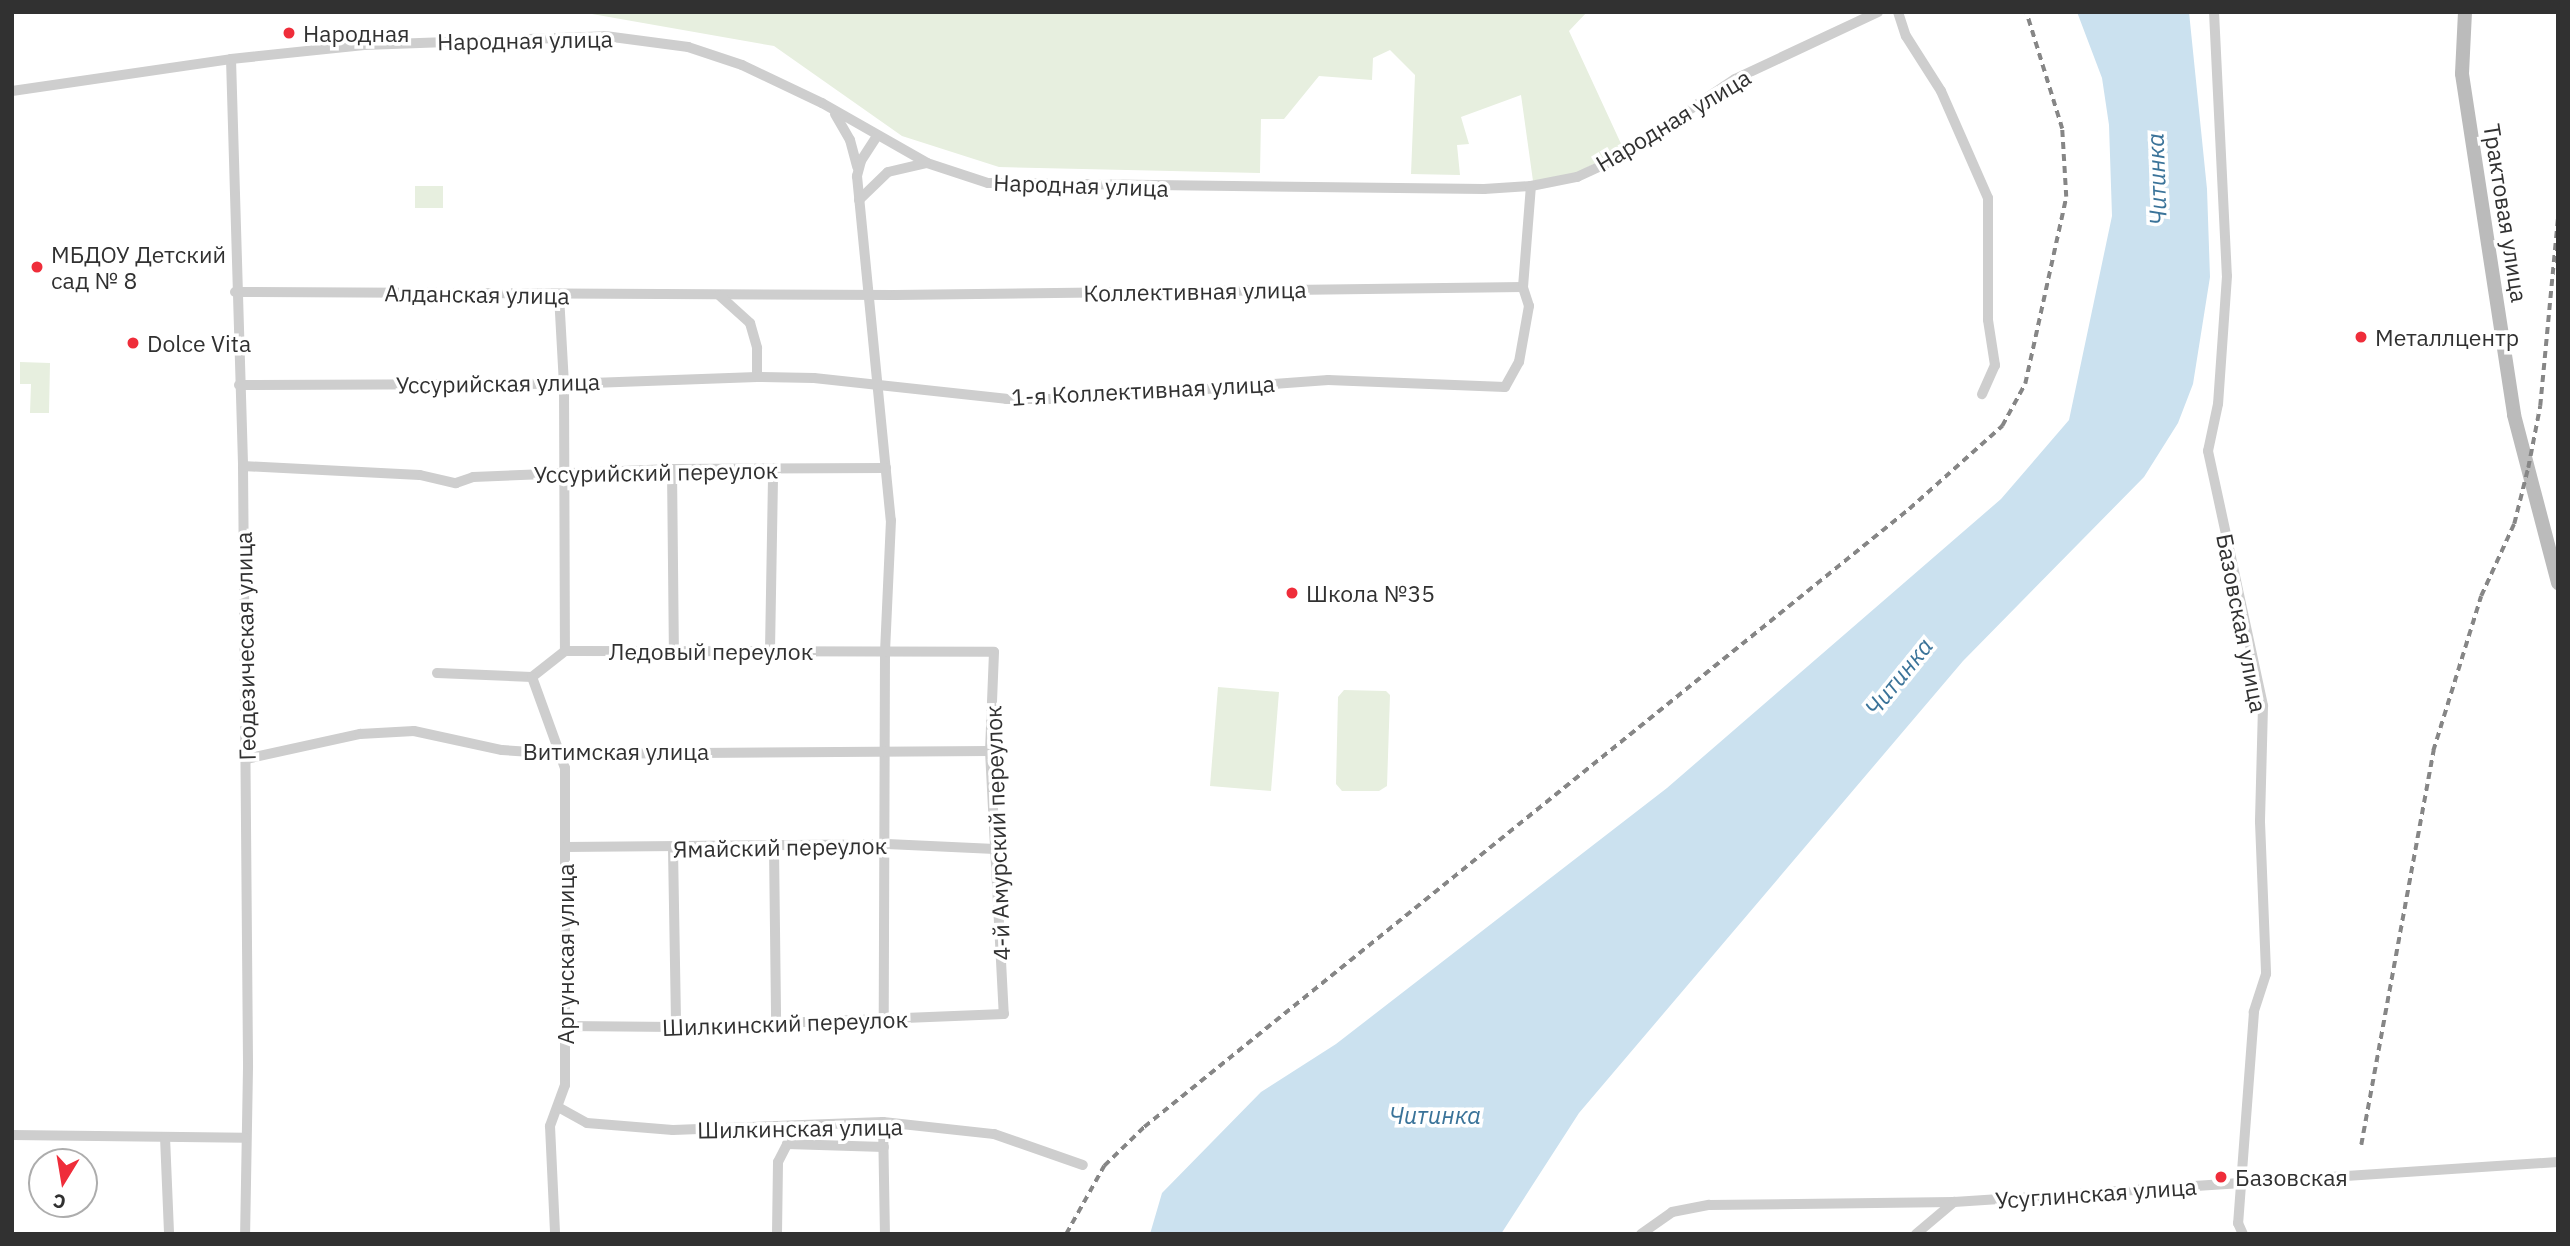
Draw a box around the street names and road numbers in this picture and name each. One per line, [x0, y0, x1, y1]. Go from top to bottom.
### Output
street label: Народная улица [437, 25, 613, 55]
street label: Народная улица [1591, 63, 1755, 177]
street label: Трактовая улица [2478, 122, 2534, 304]
street label: Народная улица [993, 168, 1169, 202]
street label: Коллективная улица [1083, 275, 1307, 307]
street label: Алданская улица [384, 279, 570, 309]
street label: Уссурийская улица [396, 367, 600, 399]
street label: 1-я Коллективная улица [1011, 369, 1275, 411]
street label: Уссурийский переулок [533, 456, 779, 488]
street label: Геодезическая улица [229, 531, 261, 761]
street label: Базовская улица [2211, 531, 2273, 715]
street label: Ледовый переулок [609, 637, 813, 665]
street label: 4-й Амурский переулок [979, 705, 1015, 961]
street label: Витимская улица [523, 737, 709, 765]
street label: Ямайский переулок [673, 831, 887, 863]
street label: Аргунская улица [551, 863, 579, 1045]
street label: Шилкинский переулок [661, 1005, 909, 1041]
street label: Шилкинская улица [697, 1112, 903, 1144]
street label: Усуглинская улица [1994, 1172, 2198, 1214]

